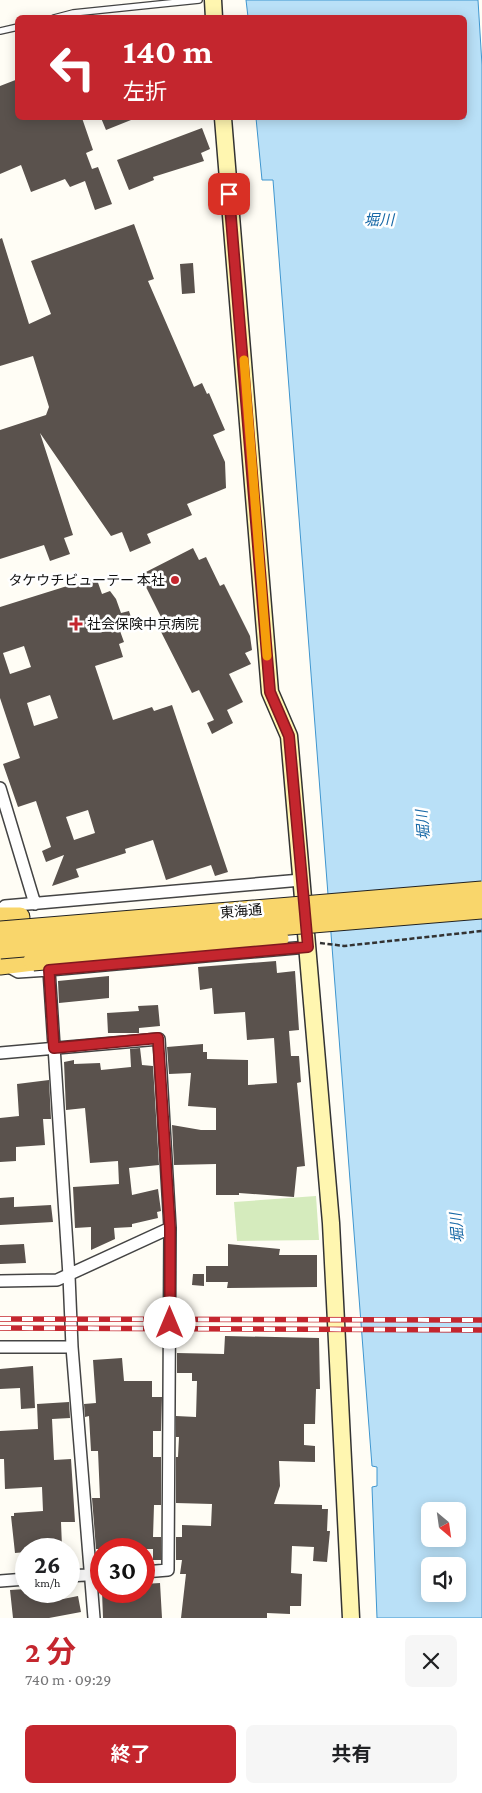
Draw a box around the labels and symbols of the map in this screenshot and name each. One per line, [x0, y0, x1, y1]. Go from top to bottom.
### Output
pin [208, 173, 250, 215]
water label: 堀川 [364, 212, 396, 228]
place label: タケウチビューテー 本社 [8, 572, 165, 588]
marker: タケウチビューテー 本社 [169, 574, 181, 586]
place label: 社会保険中京病院 [87, 616, 199, 632]
marker: 社会保険中京病院 [69, 617, 83, 631]
water label: 堀川 [414, 807, 432, 841]
street label: 東海通 [219, 901, 263, 921]
water label: 堀川 [448, 1210, 466, 1244]
position arrow [143, 1296, 195, 1348]
north arrow [421, 1502, 466, 1548]
speed limit sign: 30 [90, 1538, 155, 1603]

